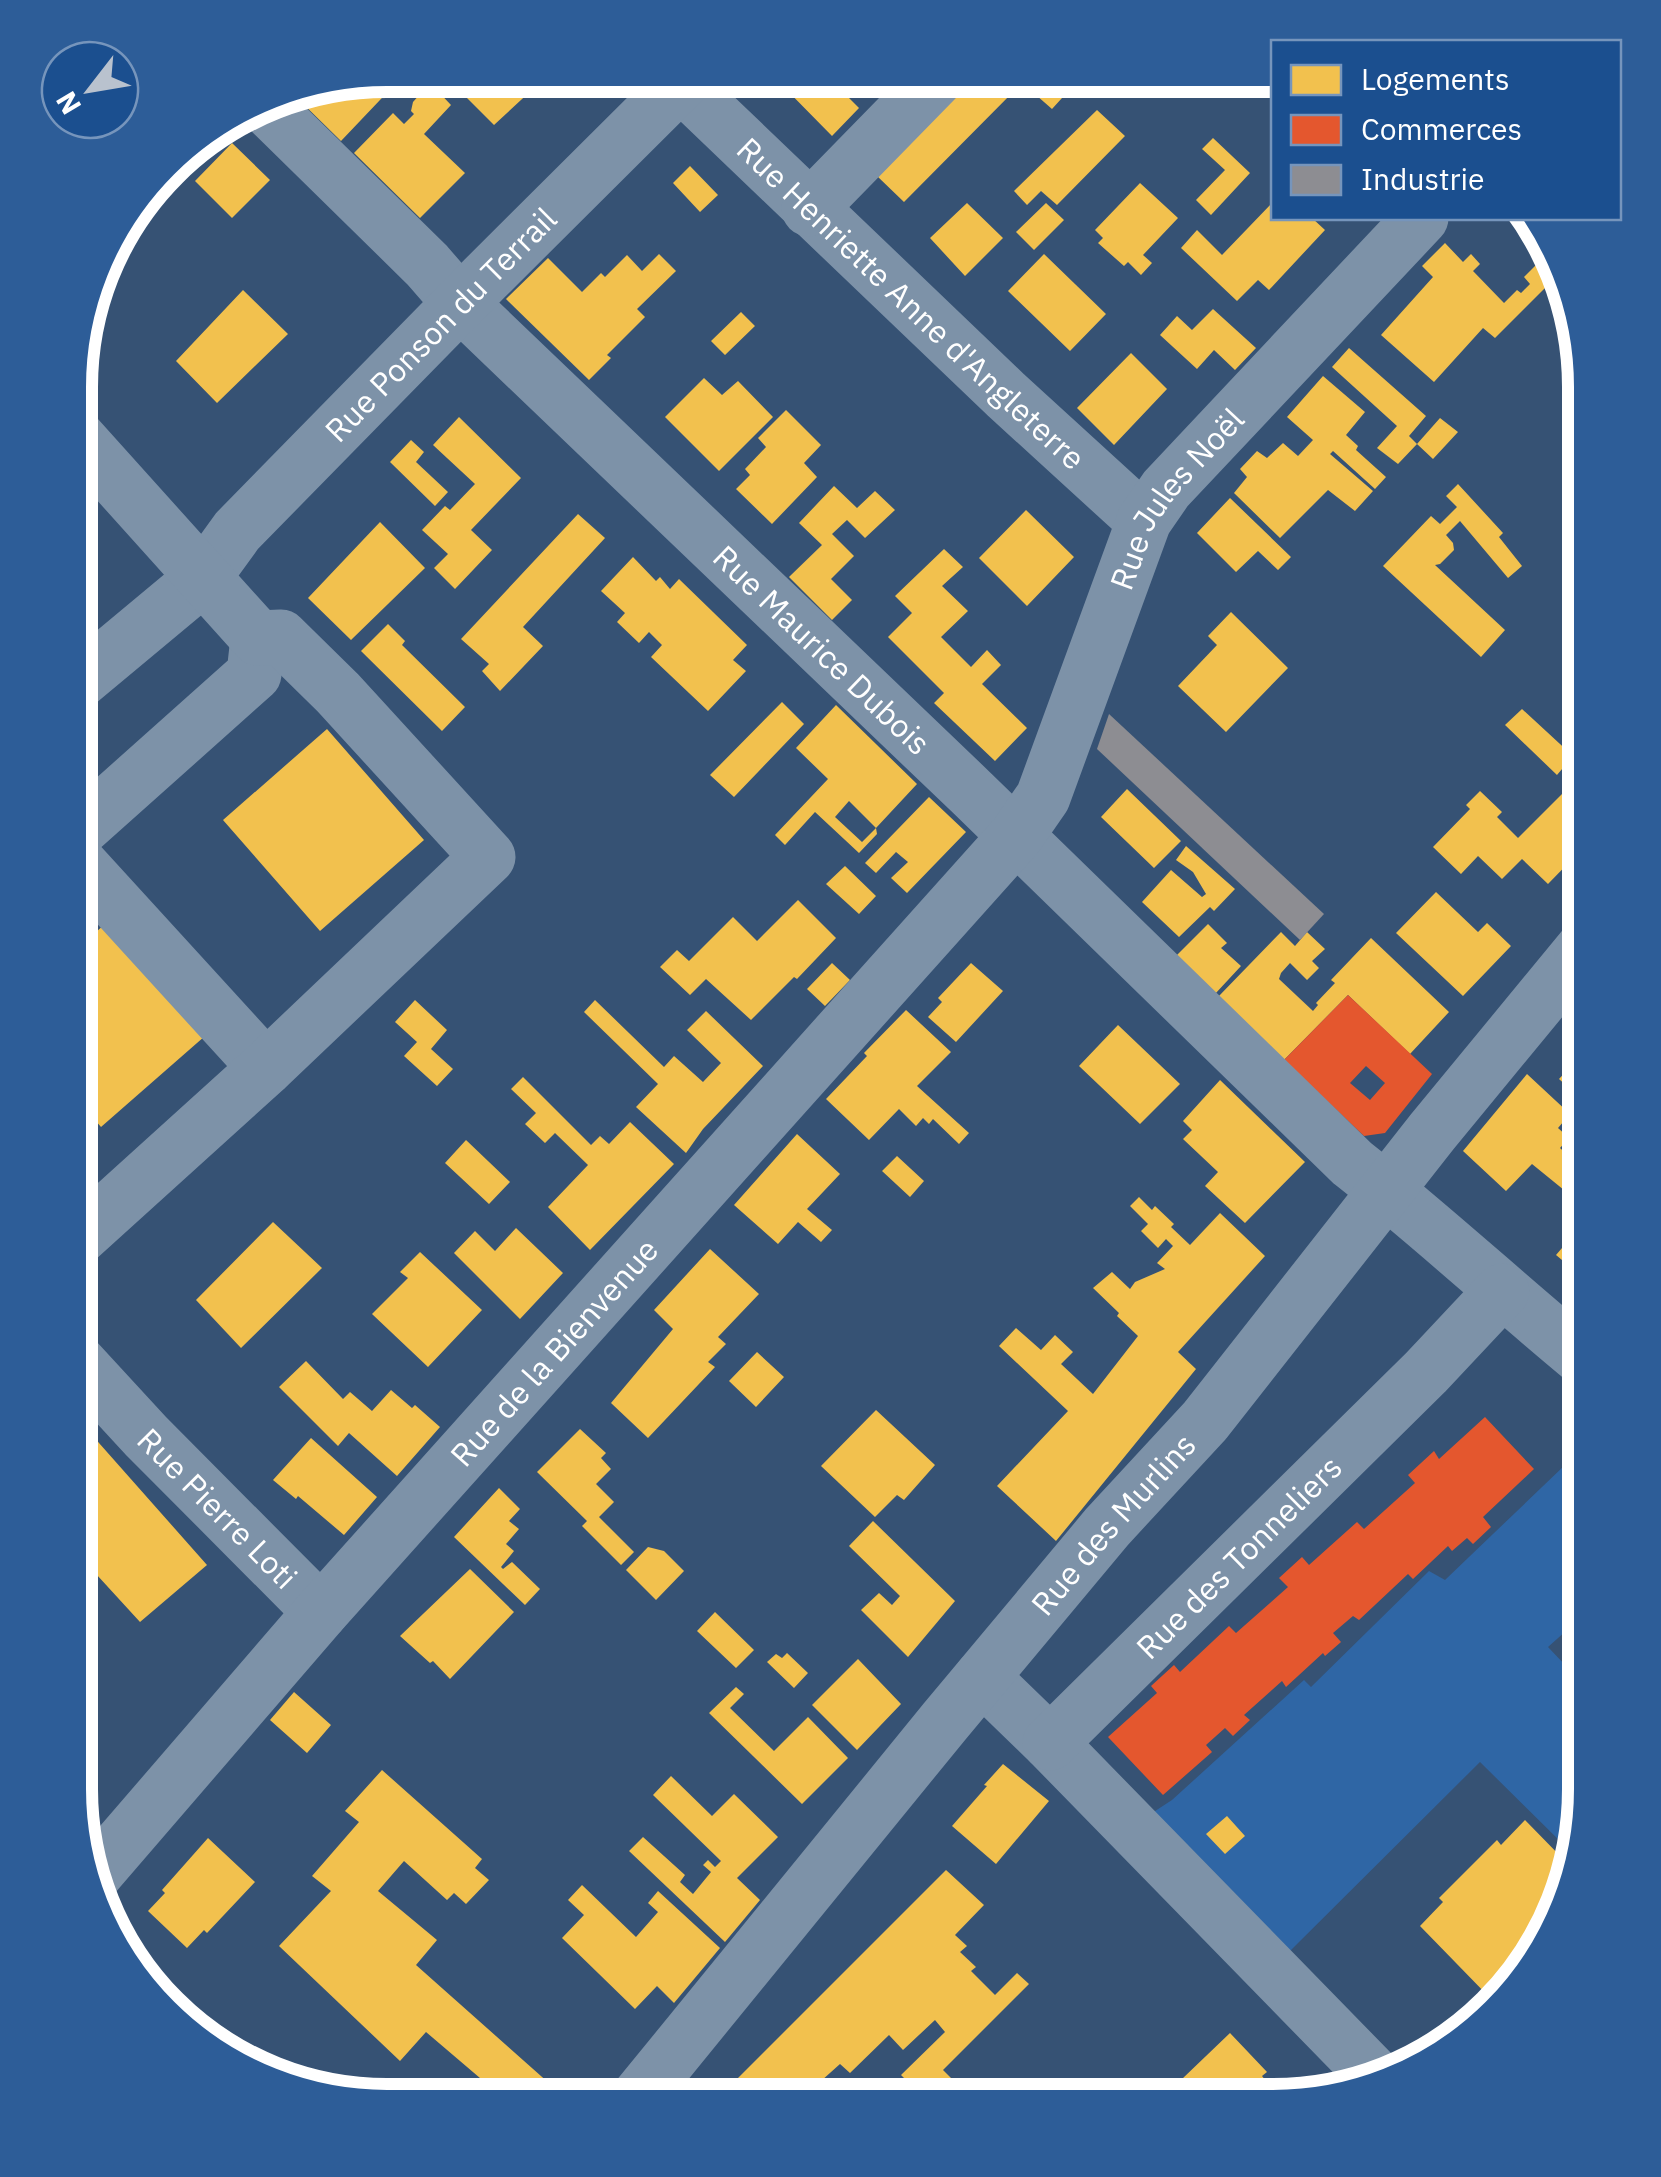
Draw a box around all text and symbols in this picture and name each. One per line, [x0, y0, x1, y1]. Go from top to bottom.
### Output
north arrow [40, 40, 140, 140]
legend [1271, 40, 1621, 220]
text: Logements [1361, 59, 1510, 98]
text: N [47, 85, 89, 121]
text: Commerces [1361, 109, 1522, 148]
street label: Rue Henriette Anne d'Angleterre [728, 128, 1095, 478]
text: Industrie [1361, 159, 1484, 198]
street label: Rue Ponson du Terrail [315, 198, 565, 450]
street label: Rue Jules Noël [1100, 399, 1253, 595]
street label: Rue Maurice Dubois [704, 536, 940, 764]
street label: Rue de la Bienvenue [441, 1229, 667, 1475]
street label: Rue Pierre Loti [129, 1419, 307, 1597]
street label: Rue des Murlins [1021, 1424, 1205, 1624]
street label: Rue des Tonneliers [1127, 1446, 1351, 1668]

